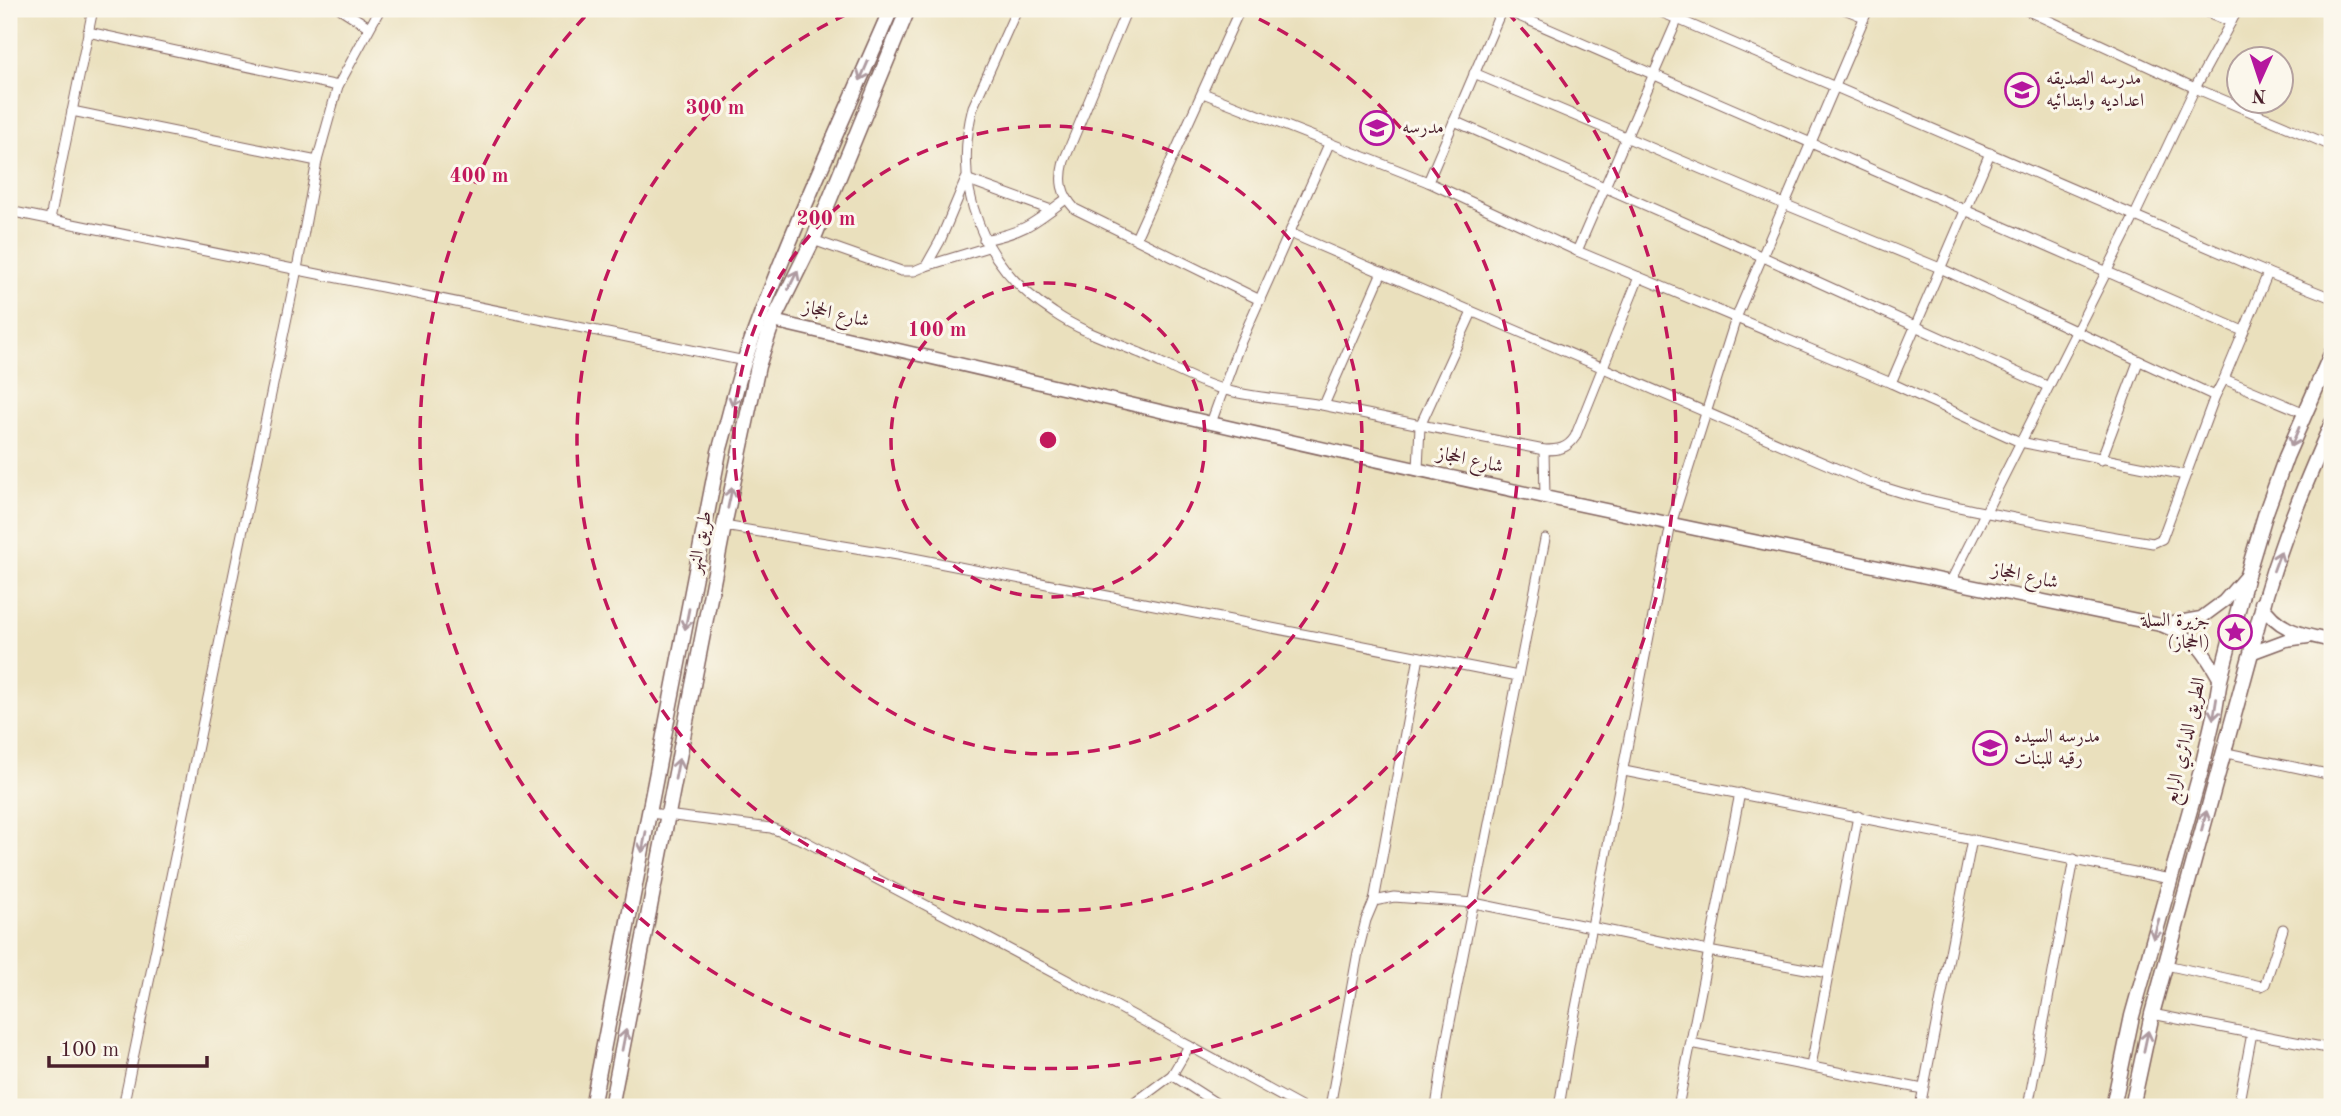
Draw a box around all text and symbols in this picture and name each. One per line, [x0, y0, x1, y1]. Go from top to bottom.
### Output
north arrow [2226, 46, 2296, 116]
one-way arrow [857, 60, 870, 82]
place label: مدرسه الصديقه اعداديه وابتدائيه [2046, 70, 2144, 112]
school or university icon: مدرسه الصديقه اعداديه وابتدائيه [2003, 71, 2041, 109]
text: N [2251, 85, 2267, 104]
text: 300 m [685, 98, 745, 119]
school or university icon: مدرسه [1358, 109, 1396, 147]
place label: مدرسه [1402, 119, 1444, 138]
text: 400 m [449, 166, 509, 187]
text: 200 m [796, 209, 856, 230]
one-way arrow [787, 270, 800, 291]
street label: شارع الحجاز [798, 297, 871, 336]
text: 100 m [907, 320, 967, 341]
one-way arrow [727, 385, 740, 407]
one-way arrow [2287, 426, 2300, 447]
centre of rings [1036, 428, 1060, 452]
street label: شارع الحجاز [1432, 443, 1505, 481]
one-way arrow [723, 487, 737, 510]
street label: طريق النهر [685, 509, 717, 577]
one-way arrow [2271, 551, 2284, 573]
street label: شارع الحجاز [1987, 559, 2060, 597]
one-way arrow [680, 607, 693, 630]
place label: جزيرة السلة (الحجاز) [2140, 612, 2210, 653]
place icon: جزيرة السلة (الحجاز) [2216, 613, 2254, 651]
street label: الطريق الدائري الرابع [2160, 675, 2216, 807]
one-way arrow [2208, 697, 2221, 720]
place label: مدرسه السيده رقيه للبنات [2014, 728, 2100, 769]
school or university icon: مدرسه السيده رقيه للبنات [1971, 729, 2009, 767]
one-way arrow [671, 758, 684, 781]
one-way arrow [2198, 810, 2211, 833]
one-way arrow [637, 830, 651, 853]
one-way arrow [2149, 917, 2162, 940]
scale bar [49, 1025, 206, 1069]
one-way arrow [618, 1029, 632, 1052]
one-way arrow [2140, 1030, 2153, 1052]
text: 100 m [60, 1040, 119, 1061]

